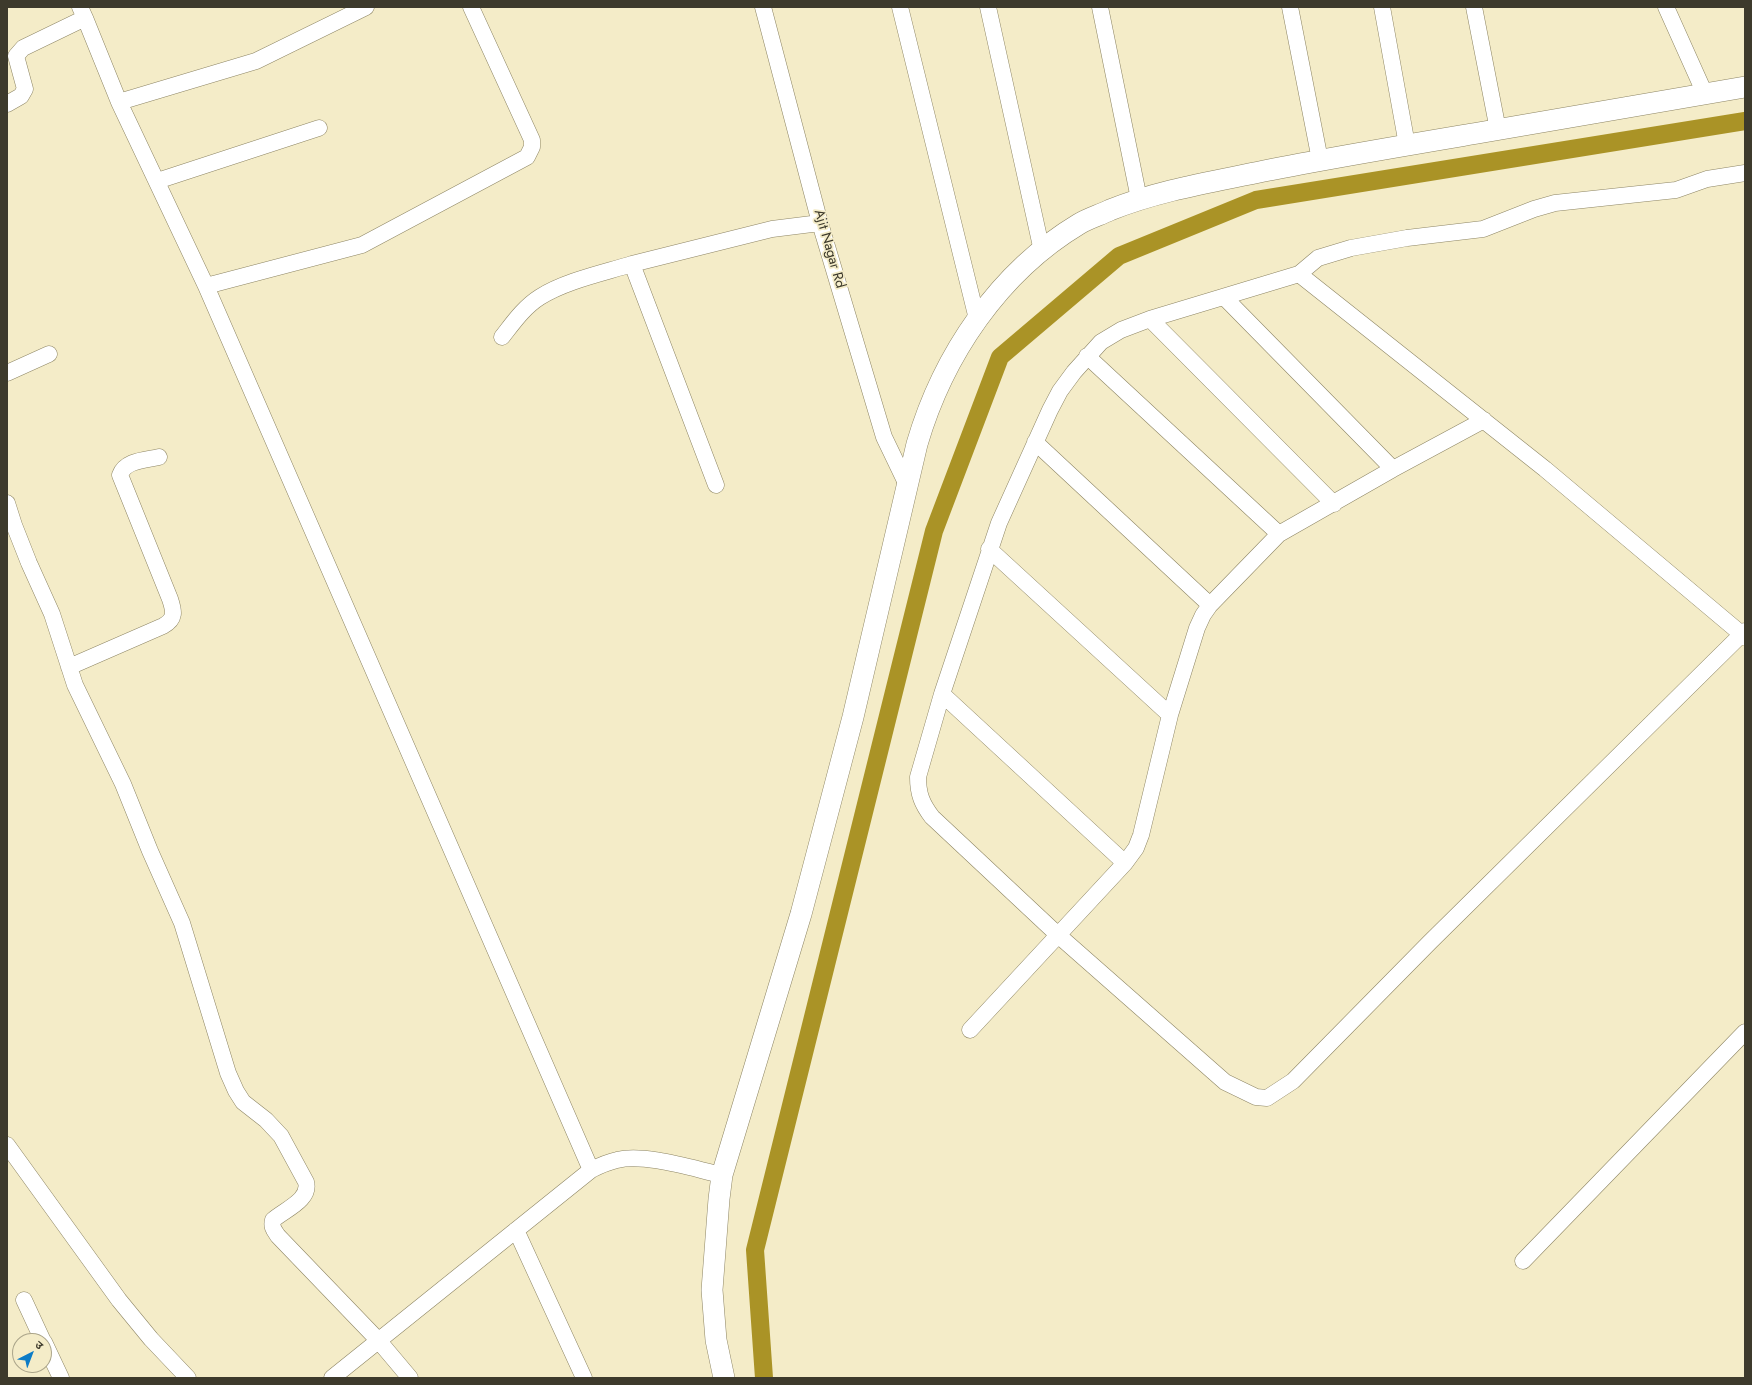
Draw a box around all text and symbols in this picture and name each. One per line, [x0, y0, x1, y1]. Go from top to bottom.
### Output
street label: Ajit Nagar Rd [810, 208, 848, 290]
north arrow [12, 1333, 52, 1373]
text: उ [32, 1337, 47, 1353]

